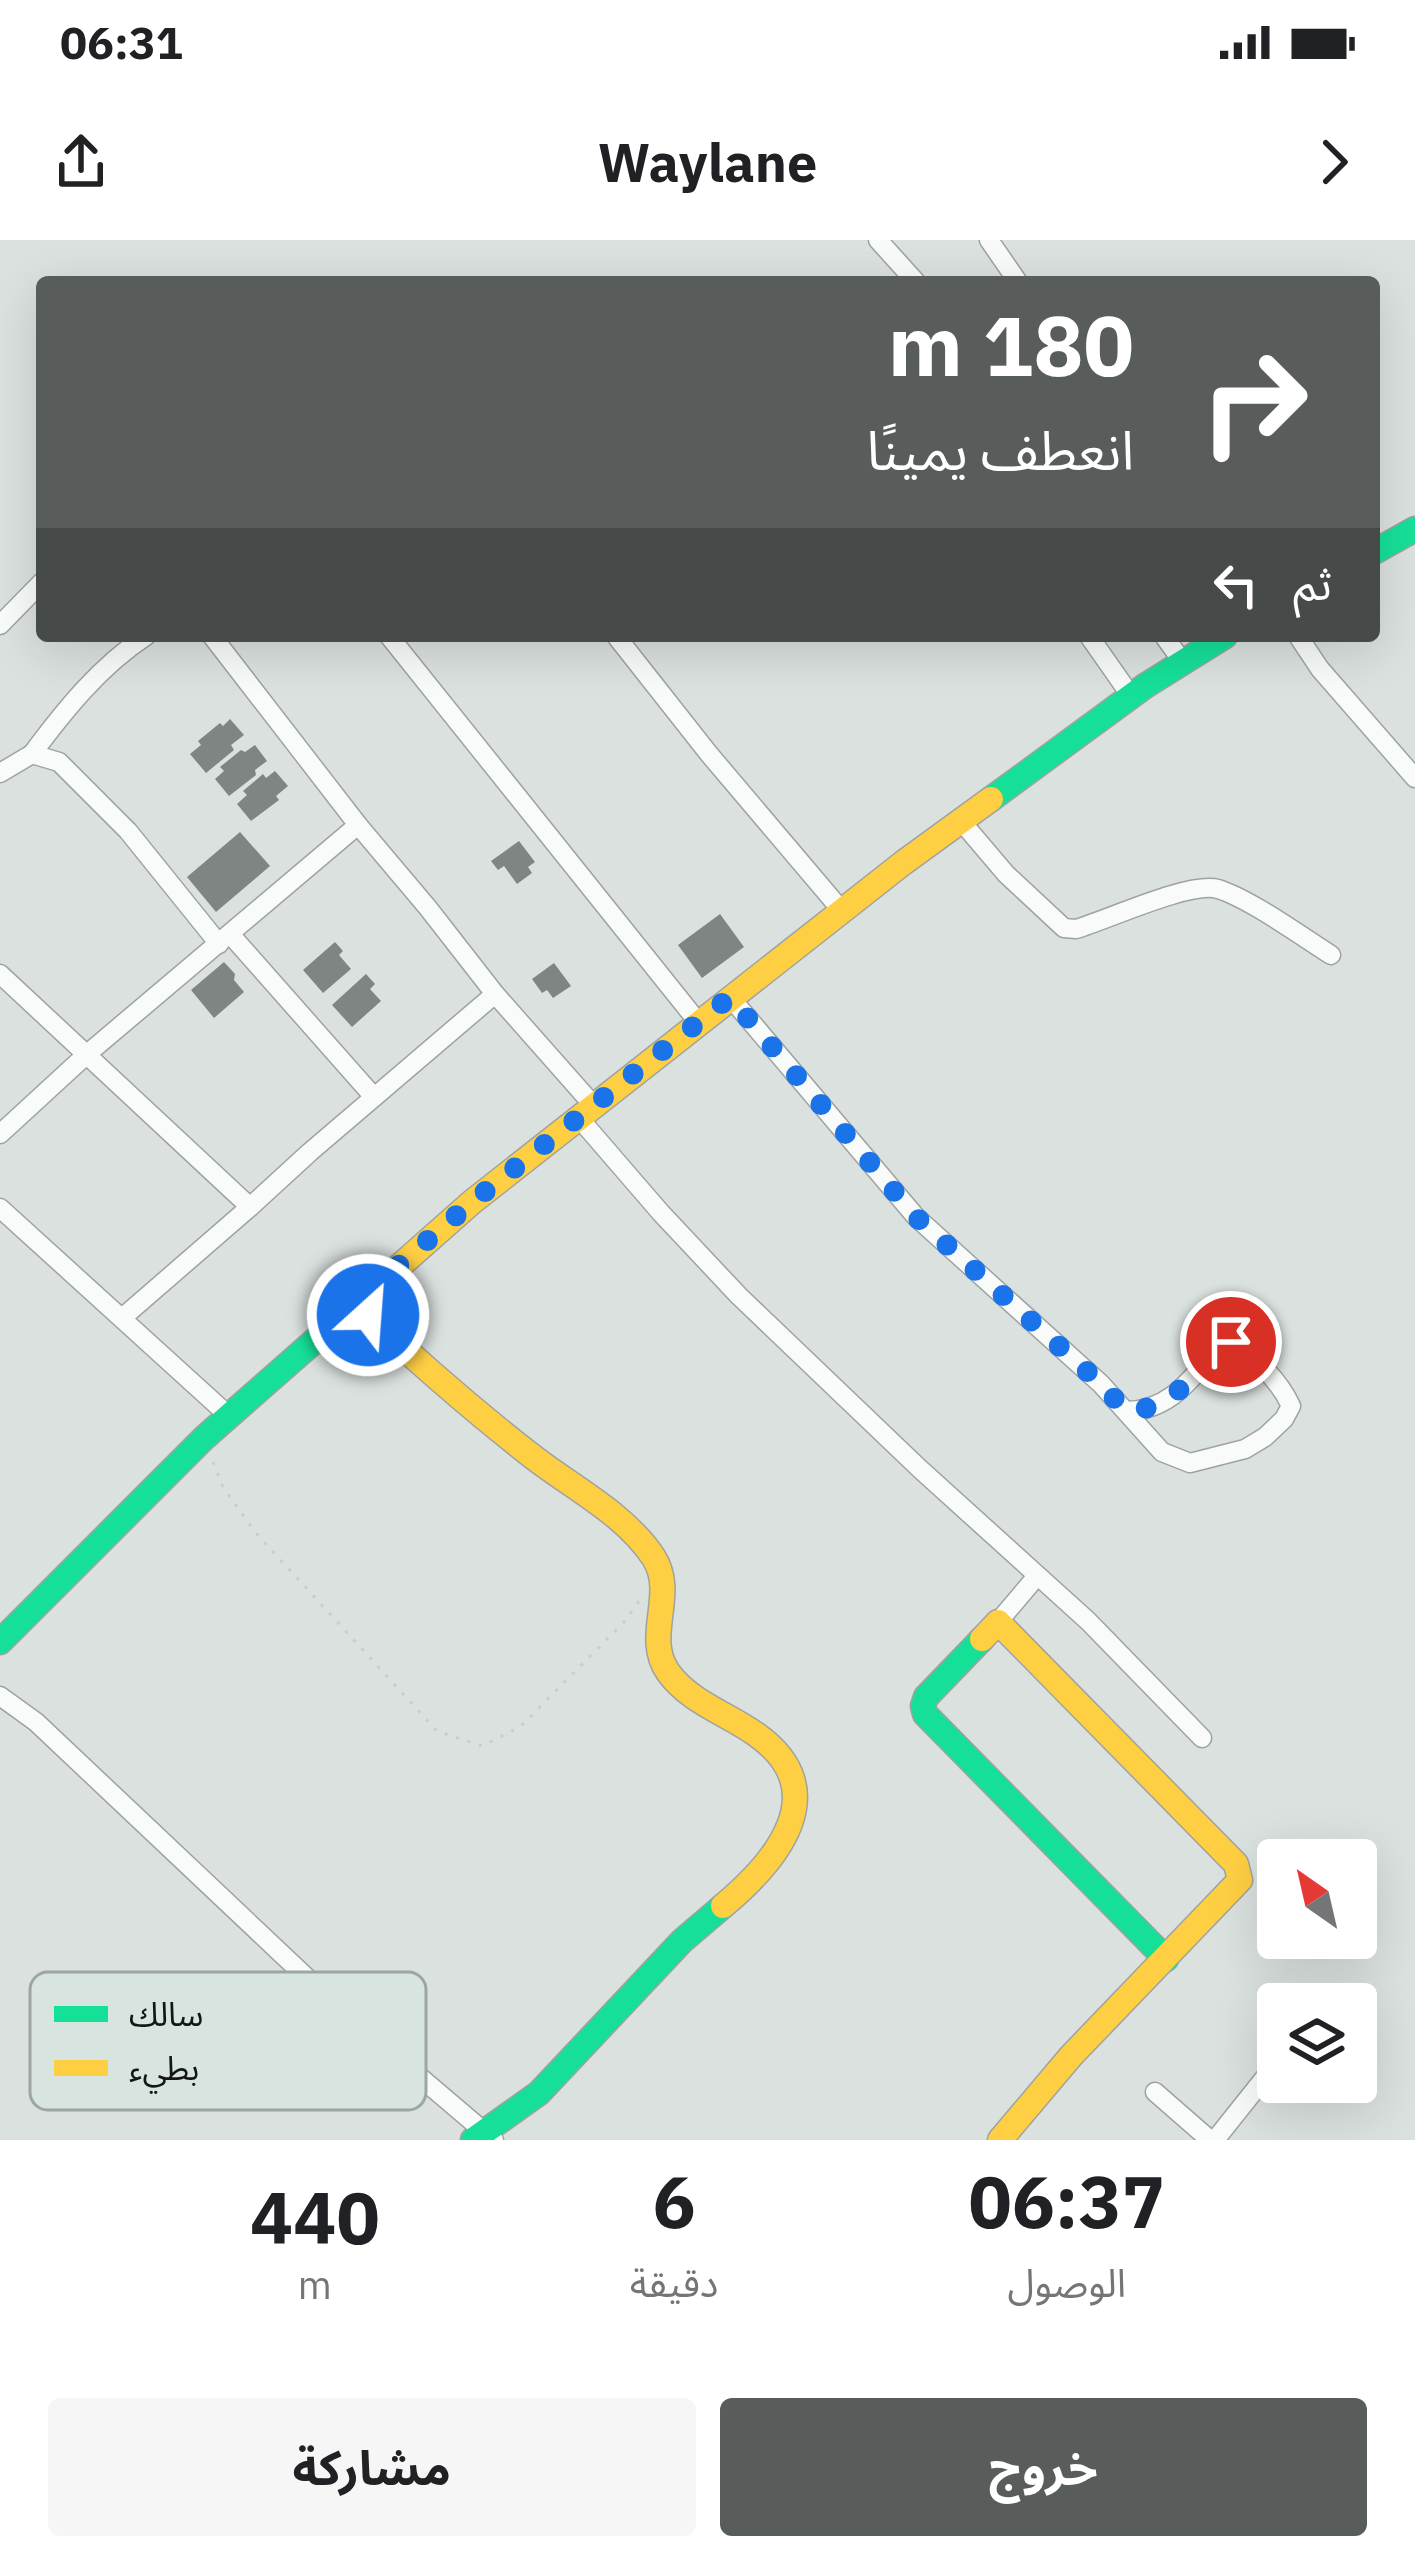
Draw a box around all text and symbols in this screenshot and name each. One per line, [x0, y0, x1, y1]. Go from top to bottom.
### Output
text: 06:31 [60, 13, 183, 71]
text: Waylane [598, 127, 817, 197]
icon: share [48, 129, 114, 195]
icon: forward [1301, 129, 1367, 195]
text: 180 m [888, 290, 1134, 399]
icon: right [1176, 324, 1332, 480]
text: انعطف يمينًا [866, 415, 1134, 485]
icon: left [1203, 552, 1269, 618]
text: ثم [1293, 554, 1332, 612]
position arrow [305, 1252, 431, 1378]
pin [1180, 1291, 1282, 1393]
icon: arrive [1198, 1309, 1264, 1375]
north arrow [1257, 1839, 1377, 1959]
map controls [1257, 1839, 1377, 2103]
legend [30, 1972, 426, 2110]
button: layers [1257, 1983, 1377, 2103]
text: سالك [129, 1992, 203, 2035]
text: بطيء [129, 2046, 199, 2094]
text: 6 [652, 2154, 696, 2248]
text: 06:37 [968, 2154, 1165, 2248]
text: 440 [250, 2170, 380, 2264]
text: دقيقة [630, 2257, 718, 2308]
text: الوصول [1007, 2257, 1126, 2308]
text: m [298, 2259, 332, 2310]
button: مشاركة [48, 2398, 696, 2536]
button: خروج [720, 2398, 1367, 2536]

